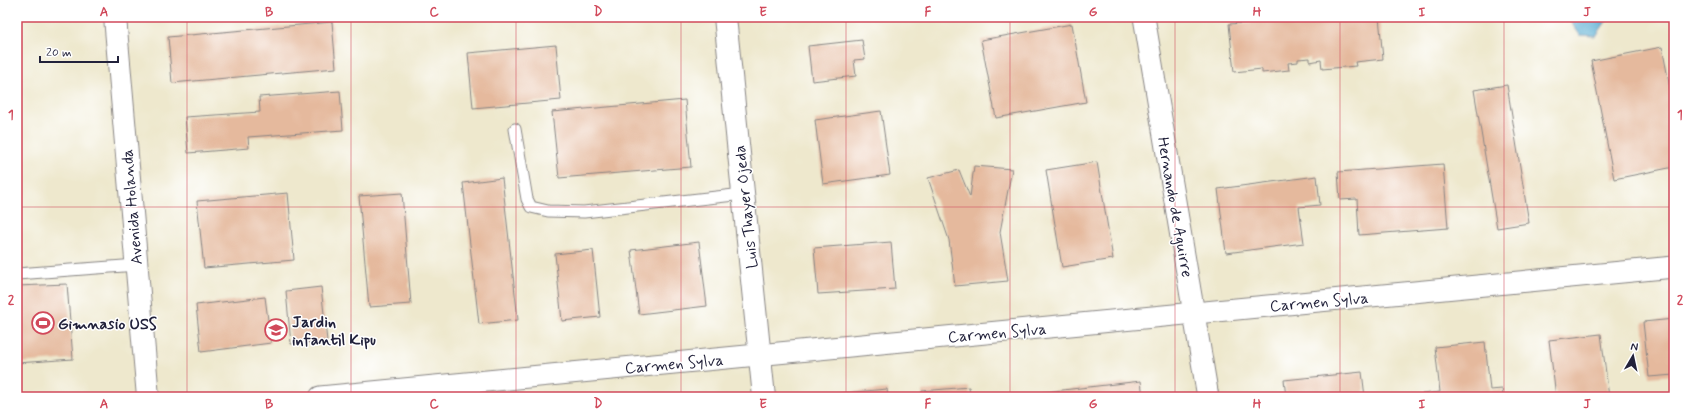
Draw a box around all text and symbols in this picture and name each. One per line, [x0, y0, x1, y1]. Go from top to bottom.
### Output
text: A [100, 4, 108, 21]
text: B [265, 4, 274, 21]
text: C [429, 4, 439, 21]
text: D [594, 4, 603, 21]
text: E [759, 4, 767, 21]
text: F [925, 4, 932, 21]
text: G [1089, 4, 1098, 21]
text: H [1253, 4, 1262, 21]
text: I [1419, 4, 1426, 21]
text: J [1583, 4, 1591, 21]
scale bar [40, 38, 118, 64]
text: 20 m [46, 45, 72, 61]
text: 1 [8, 107, 14, 124]
text: 1 [1677, 107, 1683, 124]
street label: Hernando de Aguirre [1152, 135, 1197, 279]
street label: Luis Thayer Ojeda [730, 144, 763, 270]
street label: Avenida Holanda [117, 148, 148, 266]
street label: Carmen Sylva [1269, 288, 1369, 317]
text: 2 [8, 292, 15, 309]
text: 2 [1677, 292, 1684, 309]
sports icon: Gimnasio USS [30, 310, 56, 336]
place label: Jardin infantil Kipu [292, 312, 376, 351]
place label: Gimnasio USS [58, 314, 158, 335]
school or university icon: Jardin infantil Kipu [263, 317, 289, 343]
street label: Carmen Sylva [947, 319, 1047, 348]
north arrow [1613, 336, 1653, 376]
text: N [1630, 340, 1639, 355]
street label: Carmen Sylva [624, 350, 724, 379]
text: A [100, 396, 108, 413]
text: B [265, 396, 274, 413]
text: C [429, 396, 439, 413]
text: D [594, 396, 603, 413]
text: E [759, 396, 767, 413]
text: F [925, 396, 932, 413]
text: G [1089, 396, 1098, 413]
text: H [1253, 396, 1262, 413]
text: I [1419, 396, 1426, 413]
text: J [1583, 396, 1591, 413]

